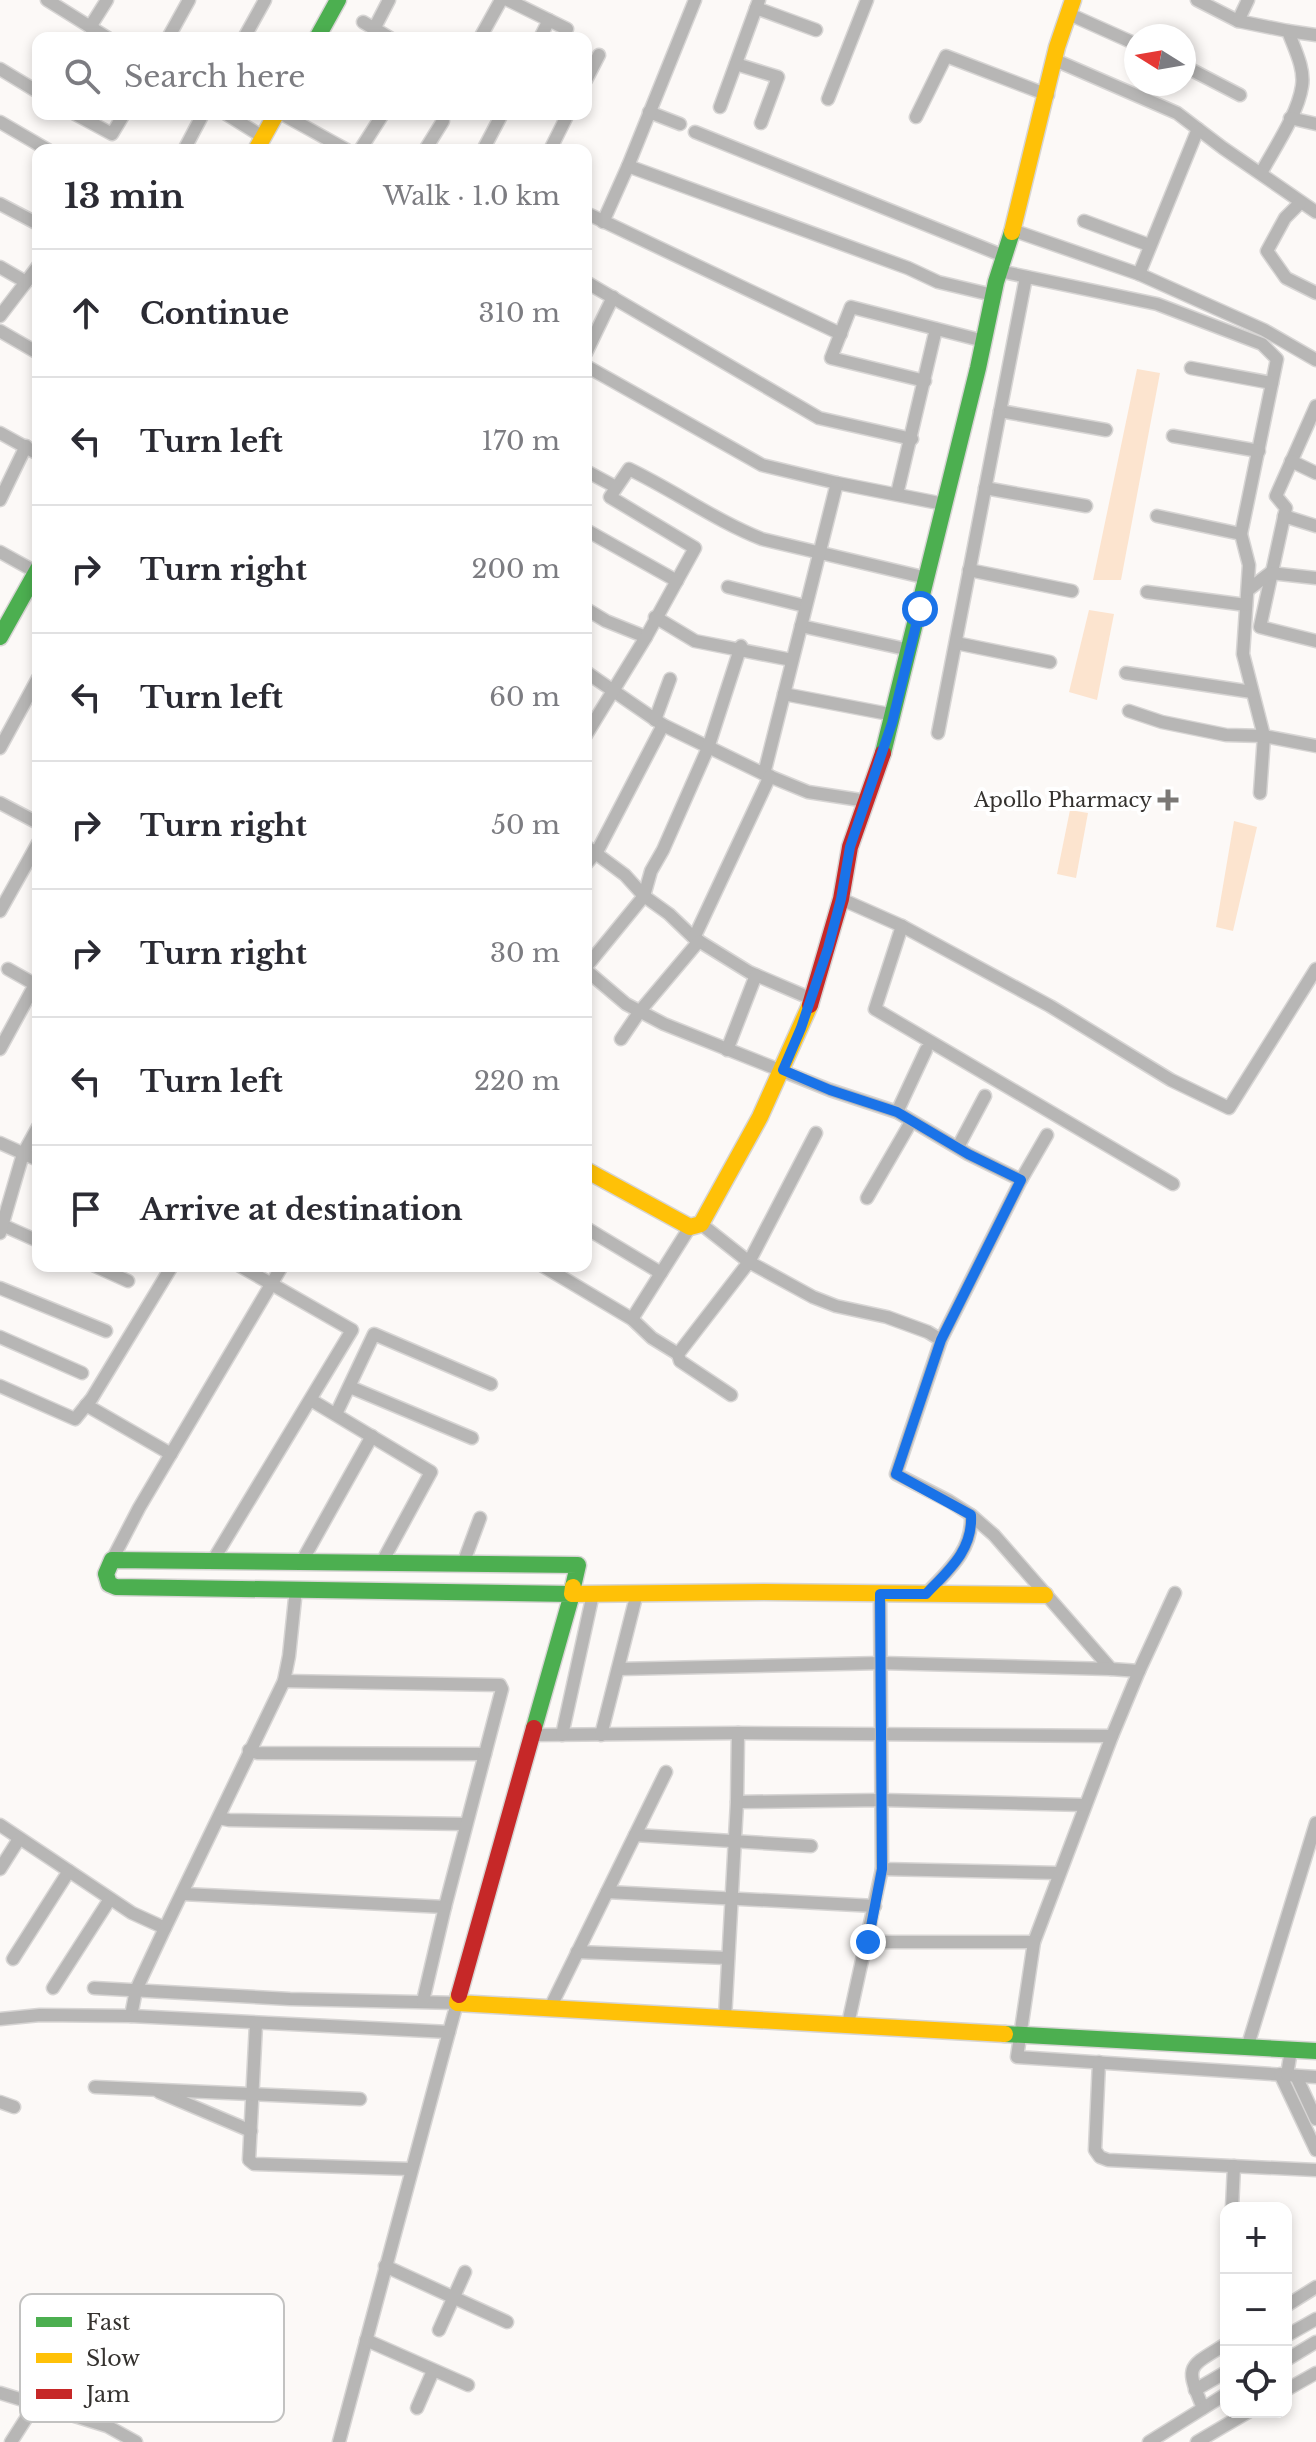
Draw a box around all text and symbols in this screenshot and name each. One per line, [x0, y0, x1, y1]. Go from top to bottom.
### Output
north arrow [1124, 24, 1196, 96]
search box [32, 32, 592, 120]
icon: search [60, 54, 104, 98]
text: Search here [124, 58, 305, 95]
text: 13 min [64, 175, 184, 217]
text: Walk · 1.0 km [383, 180, 560, 212]
icon: ahead [64, 291, 108, 335]
text: Continue [140, 295, 289, 332]
text: 310 m [478, 297, 560, 329]
icon: left [64, 419, 108, 463]
text: Turn left [140, 423, 283, 460]
text: 170 m [481, 425, 560, 457]
icon: right [64, 547, 108, 591]
text: Turn right [140, 551, 307, 588]
text: 200 m [471, 553, 560, 585]
route start [902, 591, 938, 627]
icon: left [64, 675, 108, 719]
text: Turn left [140, 679, 283, 716]
text: 60 m [489, 681, 560, 713]
place label: Apollo Pharmacy [973, 788, 1152, 812]
marker: Apollo Pharmacy [1159, 791, 1177, 809]
icon: right [64, 803, 108, 847]
text: Turn right [140, 807, 307, 844]
text: 50 m [491, 809, 560, 841]
icon: right [64, 931, 108, 975]
text: Turn right [140, 935, 307, 972]
text: 30 m [490, 937, 560, 969]
icon: left [64, 1059, 108, 1103]
text: Turn left [140, 1063, 283, 1100]
text: 220 m [474, 1065, 560, 1097]
icon: arrive [64, 1187, 108, 1231]
text: Arrive at destination [140, 1191, 463, 1228]
route end [850, 1924, 886, 1960]
map controls [1220, 2202, 1292, 2418]
button: + [1220, 2202, 1292, 2274]
button: − [1220, 2274, 1292, 2346]
legend [20, 2294, 284, 2422]
text: Fast [86, 2309, 131, 2336]
text: Slow [86, 2345, 140, 2372]
button: locate [1220, 2346, 1292, 2418]
text: Jam [83, 2381, 130, 2408]

